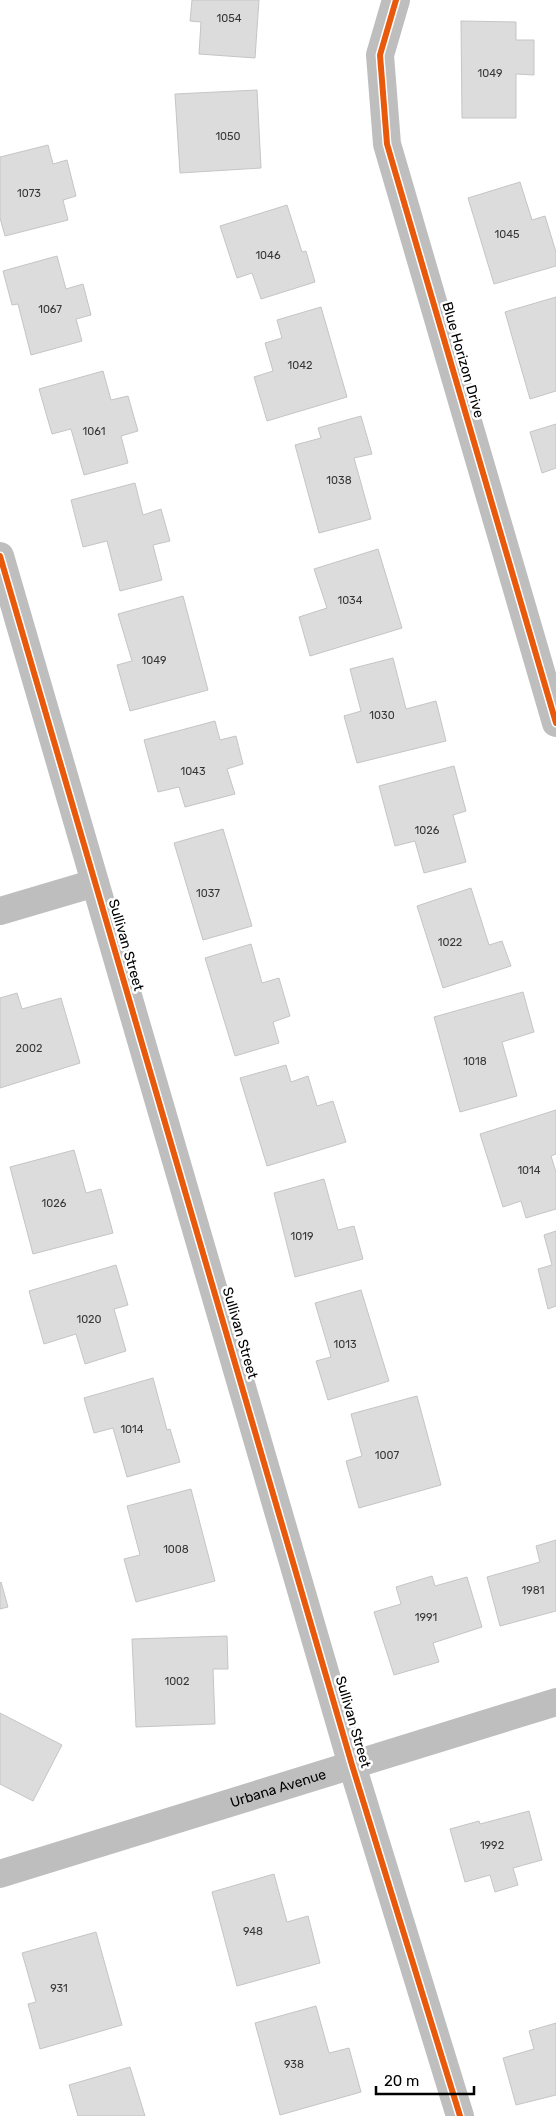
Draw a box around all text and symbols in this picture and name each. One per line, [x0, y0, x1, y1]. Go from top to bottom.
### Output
house number: 1054 [216, 12, 242, 25]
house number: 1049 [478, 67, 502, 80]
house number: 1050 [215, 130, 241, 143]
house number: 1073 [17, 187, 41, 200]
house number: 1045 [494, 228, 520, 241]
house number: 1046 [255, 249, 281, 262]
street label: Blue Horizon Drive [438, 300, 488, 420]
house number: 1067 [38, 303, 62, 316]
house number: 1042 [288, 359, 312, 372]
house number: 1061 [83, 425, 105, 438]
house number: 1038 [326, 474, 352, 487]
house number: 1034 [337, 594, 363, 607]
house number: 1049 [142, 654, 166, 667]
house number: 1030 [369, 709, 395, 722]
house number: 1043 [180, 765, 206, 778]
house number: 1026 [415, 824, 440, 837]
house number: 1037 [196, 887, 220, 900]
street label: Sullivan Street [105, 897, 147, 993]
house number: 1022 [438, 936, 462, 949]
house number: 2002 [16, 1042, 42, 1055]
house number: 1018 [463, 1055, 487, 1068]
house number: 1014 [517, 1164, 541, 1177]
house number: 1026 [42, 1197, 67, 1210]
house number: 1019 [291, 1230, 313, 1243]
street label: Sullivan Street [219, 1285, 261, 1381]
house number: 1020 [76, 1313, 102, 1326]
house number: 1013 [333, 1338, 357, 1351]
house number: 1014 [120, 1423, 144, 1436]
house number: 1007 [375, 1449, 400, 1462]
house number: 1008 [163, 1543, 189, 1556]
house number: 1981 [522, 1584, 544, 1597]
house number: 1991 [415, 1611, 437, 1624]
street label: Sullivan Street [332, 1674, 374, 1770]
house number: 1002 [164, 1675, 190, 1688]
street label: Urbana Avenue [228, 1765, 328, 1811]
house number: 1992 [480, 1839, 504, 1852]
house number: 948 [243, 1925, 263, 1938]
house number: 931 [50, 1982, 68, 1995]
house number: 938 [284, 2058, 304, 2071]
scale bar [376, 2064, 474, 2096]
text: 20 m [384, 2072, 419, 2090]

